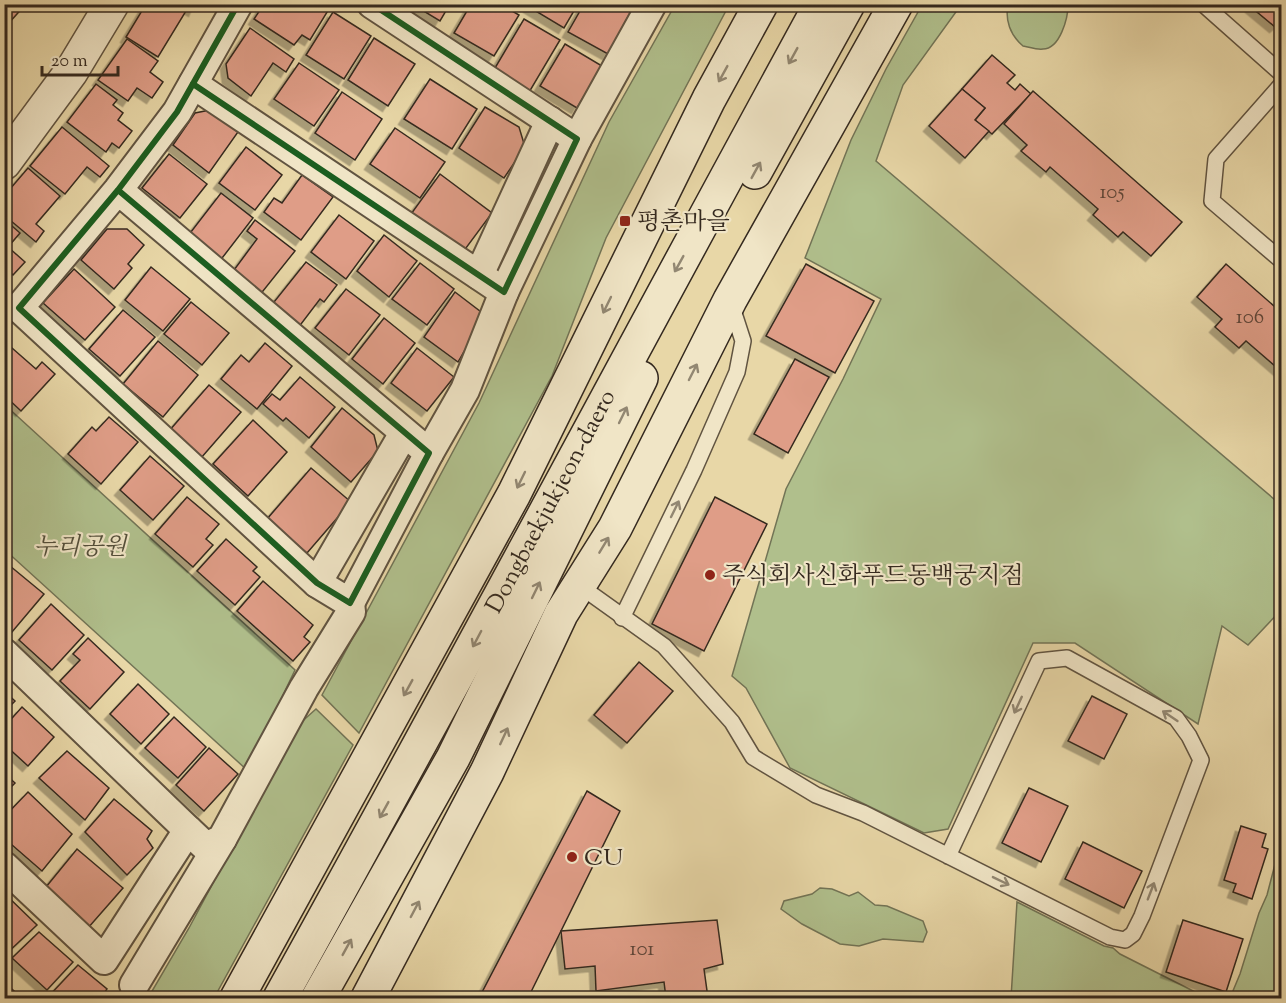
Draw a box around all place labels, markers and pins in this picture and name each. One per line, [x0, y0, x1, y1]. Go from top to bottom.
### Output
place label: 평촌마을 [637, 206, 730, 240]
marker: 평촌마을 [618, 214, 632, 228]
place label: 주식회사신화푸드동백궁지점 [722, 560, 1023, 594]
marker: 주식회사신화푸드동백궁지점 [703, 568, 717, 582]
place label: CU [584, 842, 623, 876]
marker: CU [565, 850, 579, 864]

